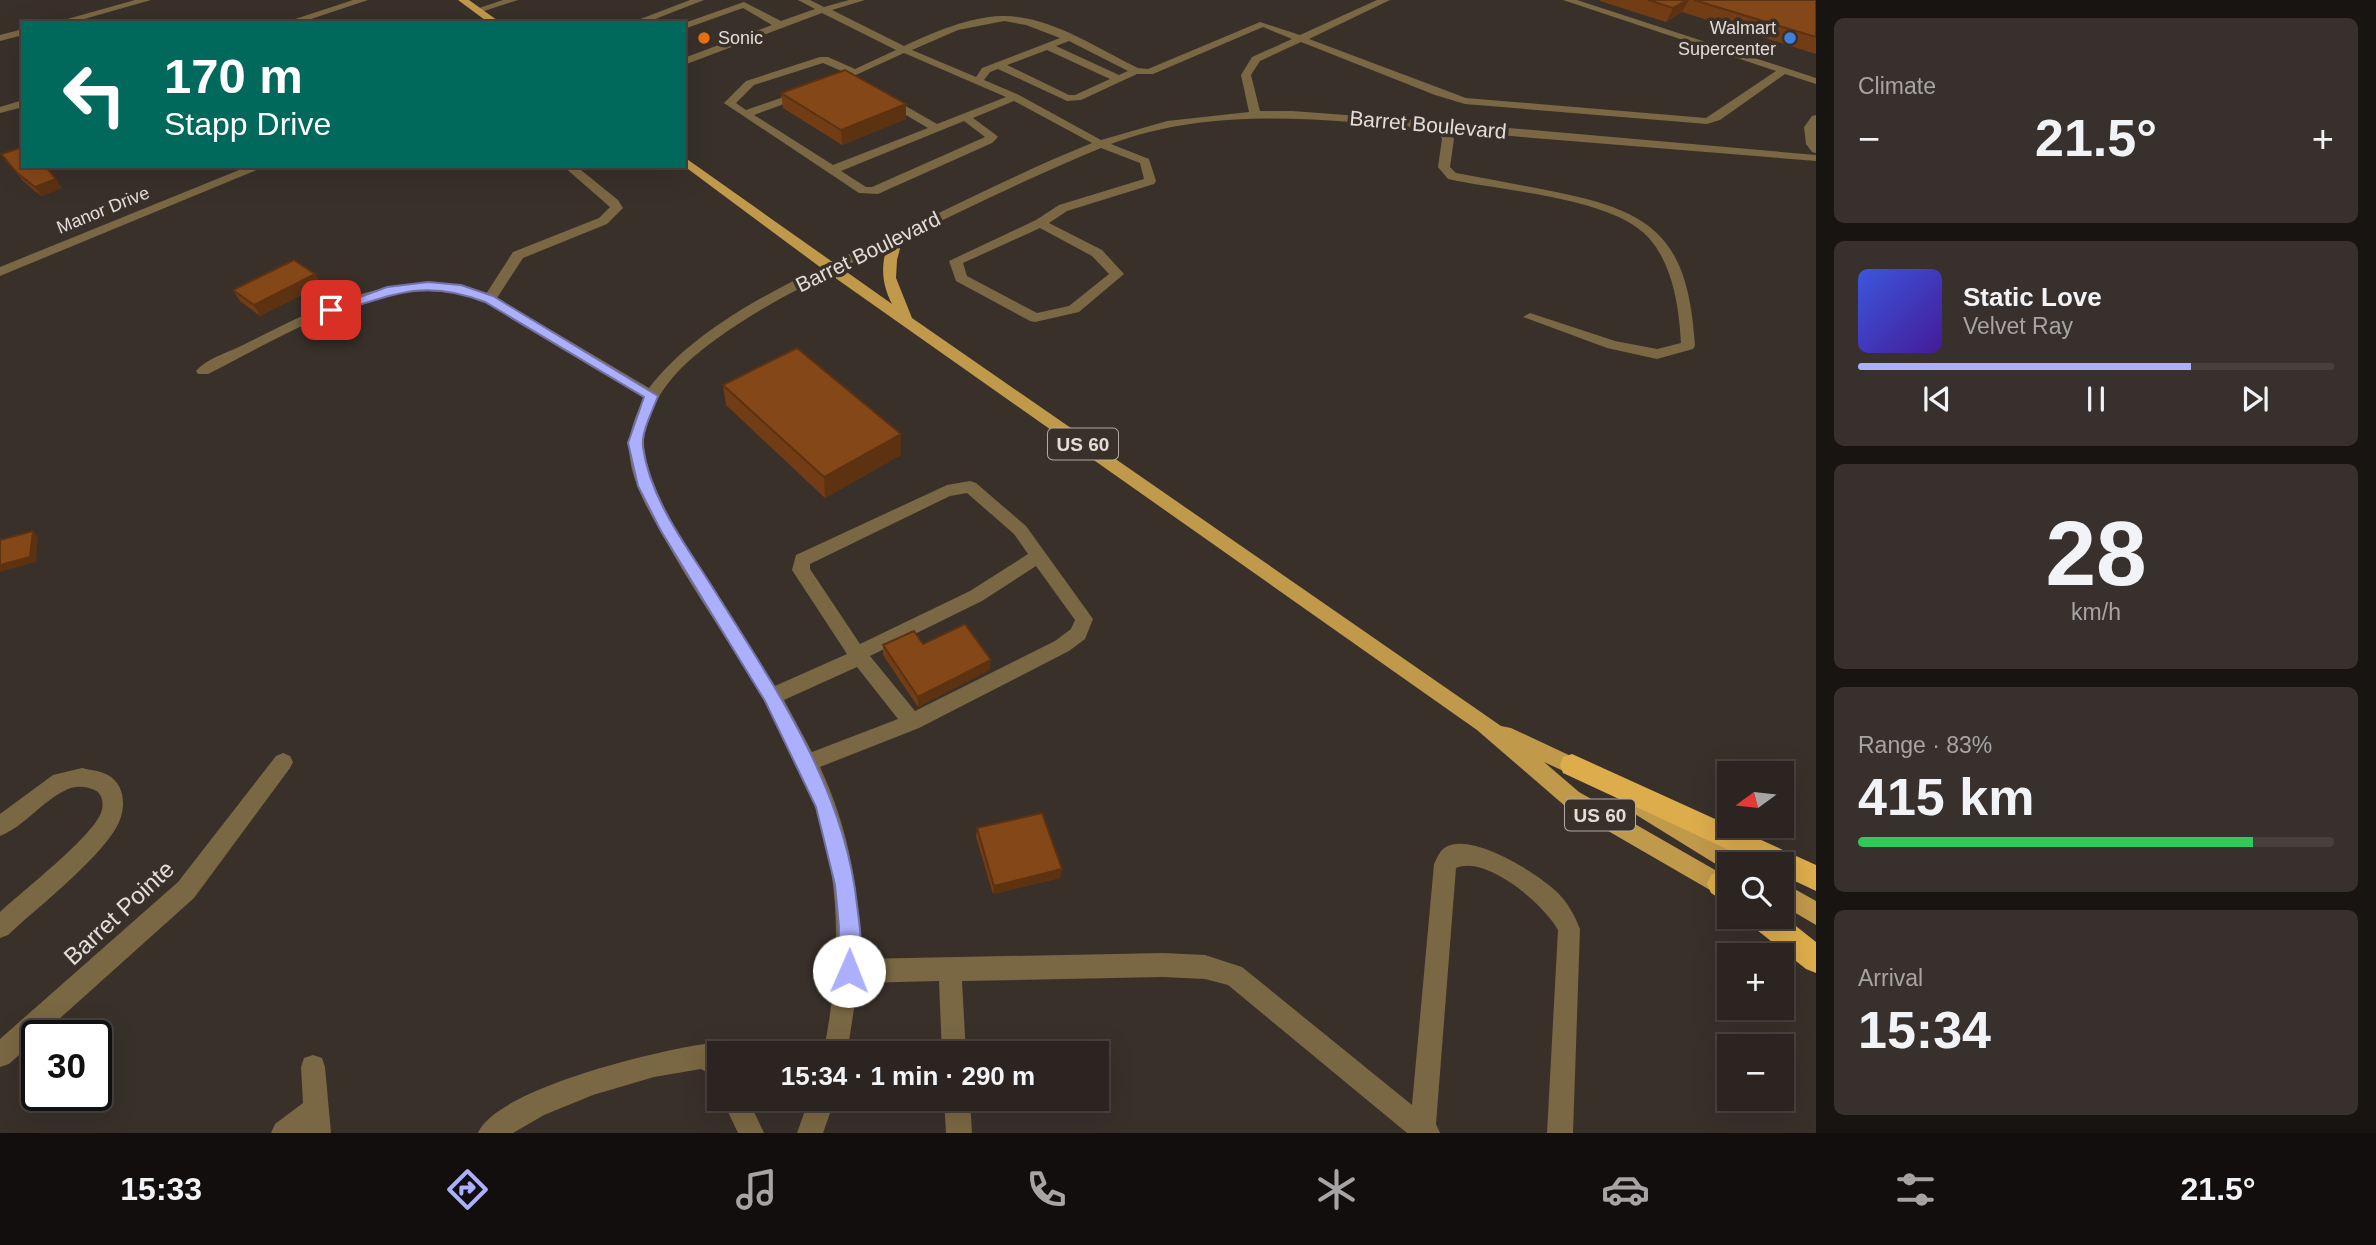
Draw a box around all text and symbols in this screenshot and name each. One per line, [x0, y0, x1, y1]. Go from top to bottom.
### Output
place label: Walmart Supercenter [1678, 18, 1776, 59]
place label: Sonic [718, 28, 763, 48]
marker: Sonic [696, 30, 712, 46]
marker: Walmart Supercenter [1782, 30, 1798, 46]
icon: left [49, 49, 140, 140]
text: 170 m [164, 49, 303, 103]
text: Climate [1858, 73, 1936, 99]
text: Stapp Drive [164, 106, 331, 142]
street label: Barret Boulevard [1349, 106, 1508, 143]
text: 21.5° [2035, 109, 2157, 167]
text: − [1858, 118, 1880, 160]
text: + [2312, 118, 2334, 160]
street label: Manor Drive [54, 182, 152, 238]
street label: Barret Boulevard [792, 207, 944, 296]
pin [301, 280, 361, 340]
text: Static Love [1963, 282, 2102, 312]
icon: arrive [312, 291, 350, 329]
text: Velvet Ray [1963, 313, 2073, 339]
icon: previous [1918, 380, 1956, 418]
icon: pause [2077, 380, 2115, 418]
icon: next [2236, 380, 2274, 418]
road number: US 60 [1048, 428, 1118, 460]
text: 28 [2045, 503, 2147, 604]
text: km/h [2071, 599, 2121, 625]
text: Range · 83% [1858, 732, 1992, 758]
north arrow [1717, 761, 1794, 838]
map controls [1717, 761, 1794, 1111]
text: 415 km [1858, 768, 2034, 826]
road number: US 60 [1565, 800, 1635, 830]
button: search [1717, 852, 1794, 929]
street label: Barret Pointe [58, 855, 179, 970]
position arrow [812, 934, 886, 1008]
button: + [1717, 943, 1794, 1020]
text: Arrival [1858, 965, 1923, 991]
text: 15:34 [1858, 1001, 1991, 1059]
speed limit sign: 30 [21, 1020, 112, 1111]
button: − [1717, 1034, 1794, 1111]
text: 15:34 · 1 min · 290 m [781, 1061, 1035, 1091]
icon: directions [443, 1165, 492, 1214]
icon: music [732, 1165, 781, 1214]
icon: phone [1022, 1165, 1071, 1214]
icon: climate [1312, 1165, 1361, 1214]
icon: car [1601, 1165, 1650, 1214]
icon: filters [1891, 1165, 1940, 1214]
text: 15:33 [120, 1171, 202, 1207]
text: 21.5° [2181, 1171, 2256, 1207]

